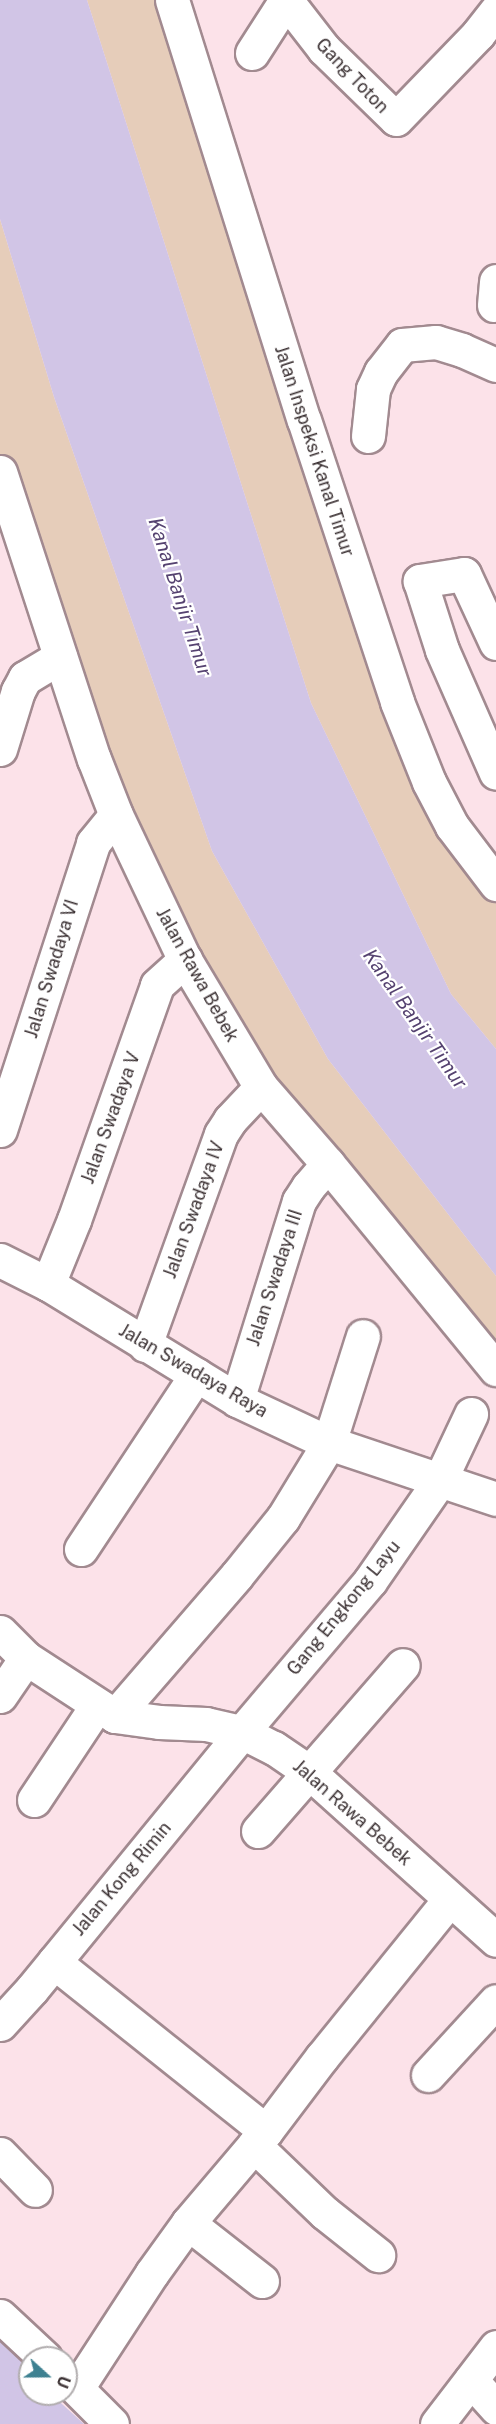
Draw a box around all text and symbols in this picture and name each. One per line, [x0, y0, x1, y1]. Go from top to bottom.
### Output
street label: Gang Toton [311, 34, 393, 118]
street label: Jalan Inspeksi Kanal Timur [270, 343, 358, 559]
water label: Kanal Banjir Timur [143, 515, 217, 679]
street label: Jalan Swadaya VI [21, 897, 83, 1041]
street label: Jalan Rawa Bebek [151, 904, 243, 1046]
water label: Kanal Banjir Timur [358, 944, 472, 1094]
street label: Jalan Swadaya V [77, 1049, 145, 1187]
street label: Jalan Swadaya IV [159, 1138, 229, 1282]
street label: Jalan Swadaya III [243, 1207, 307, 1349]
street label: Jalan Swadaya Raya [115, 1320, 271, 1422]
street label: Gang Engkong Layu [283, 1536, 405, 1680]
street label: Jalan Rawa Bebek [288, 1756, 416, 1870]
street label: Jalan Kong Rimin [68, 1818, 176, 1940]
north arrow [18, 2346, 78, 2406]
text: U [52, 2373, 74, 2391]

